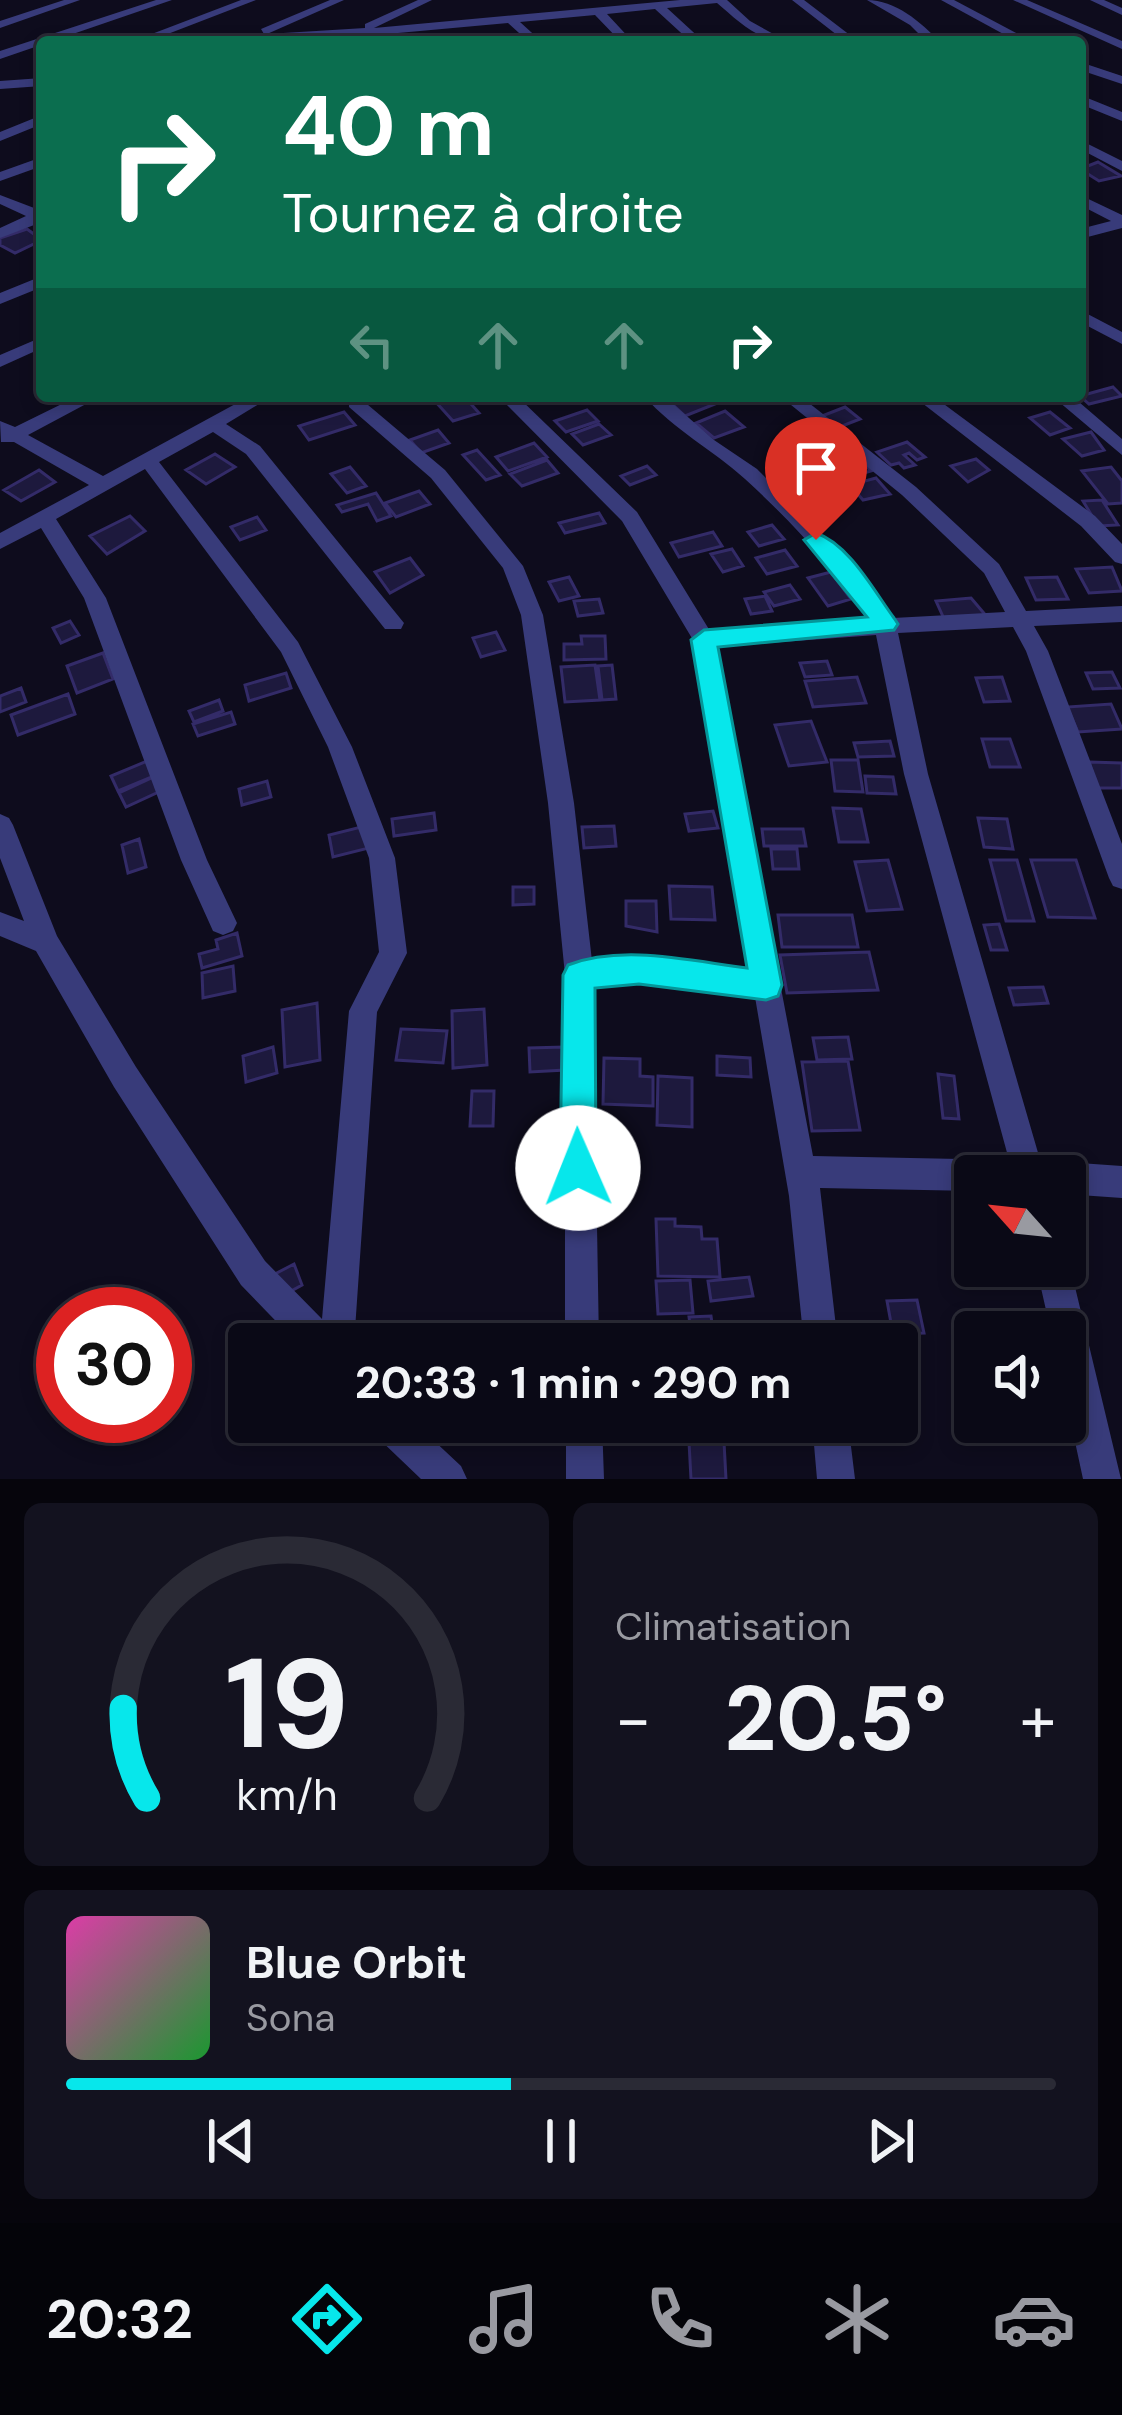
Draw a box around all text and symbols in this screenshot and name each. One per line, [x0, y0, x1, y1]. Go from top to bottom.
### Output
text: 40 m [282, 72, 495, 181]
icon: right [84, 84, 240, 240]
text: Tournez à droite [282, 178, 684, 249]
icon: left [339, 312, 405, 378]
icon: ahead [465, 312, 531, 378]
icon: ahead [591, 312, 657, 378]
icon: right [717, 312, 783, 378]
pin [765, 417, 867, 540]
icon: arrive [783, 435, 849, 501]
position arrow [515, 1105, 641, 1231]
north arrow [954, 1155, 1086, 1287]
map controls [954, 1155, 1086, 1443]
speed limit sign: 30 [36, 1287, 192, 1443]
button: sound [954, 1311, 1086, 1443]
text: 20:33 · 1 min · 290 m [355, 1353, 791, 1412]
text: Climatisation [615, 1601, 852, 1652]
text: 19 [224, 1623, 349, 1786]
text: 20.5° [724, 1661, 947, 1778]
text: − [615, 1677, 651, 1762]
text: + [1020, 1677, 1056, 1762]
text: km/h [236, 1766, 337, 1822]
text: Blue Orbit [246, 1933, 467, 1992]
text: Sona [246, 1992, 335, 2043]
icon: previous [198, 2108, 264, 2174]
icon: pause [528, 2108, 594, 2174]
icon: next [858, 2108, 924, 2174]
icon: directions [285, 2277, 369, 2361]
icon: music [462, 2277, 546, 2361]
icon: phone [638, 2277, 722, 2361]
icon: climate [815, 2277, 899, 2361]
icon: car [992, 2277, 1076, 2361]
text: 20:32 [46, 2284, 193, 2355]

